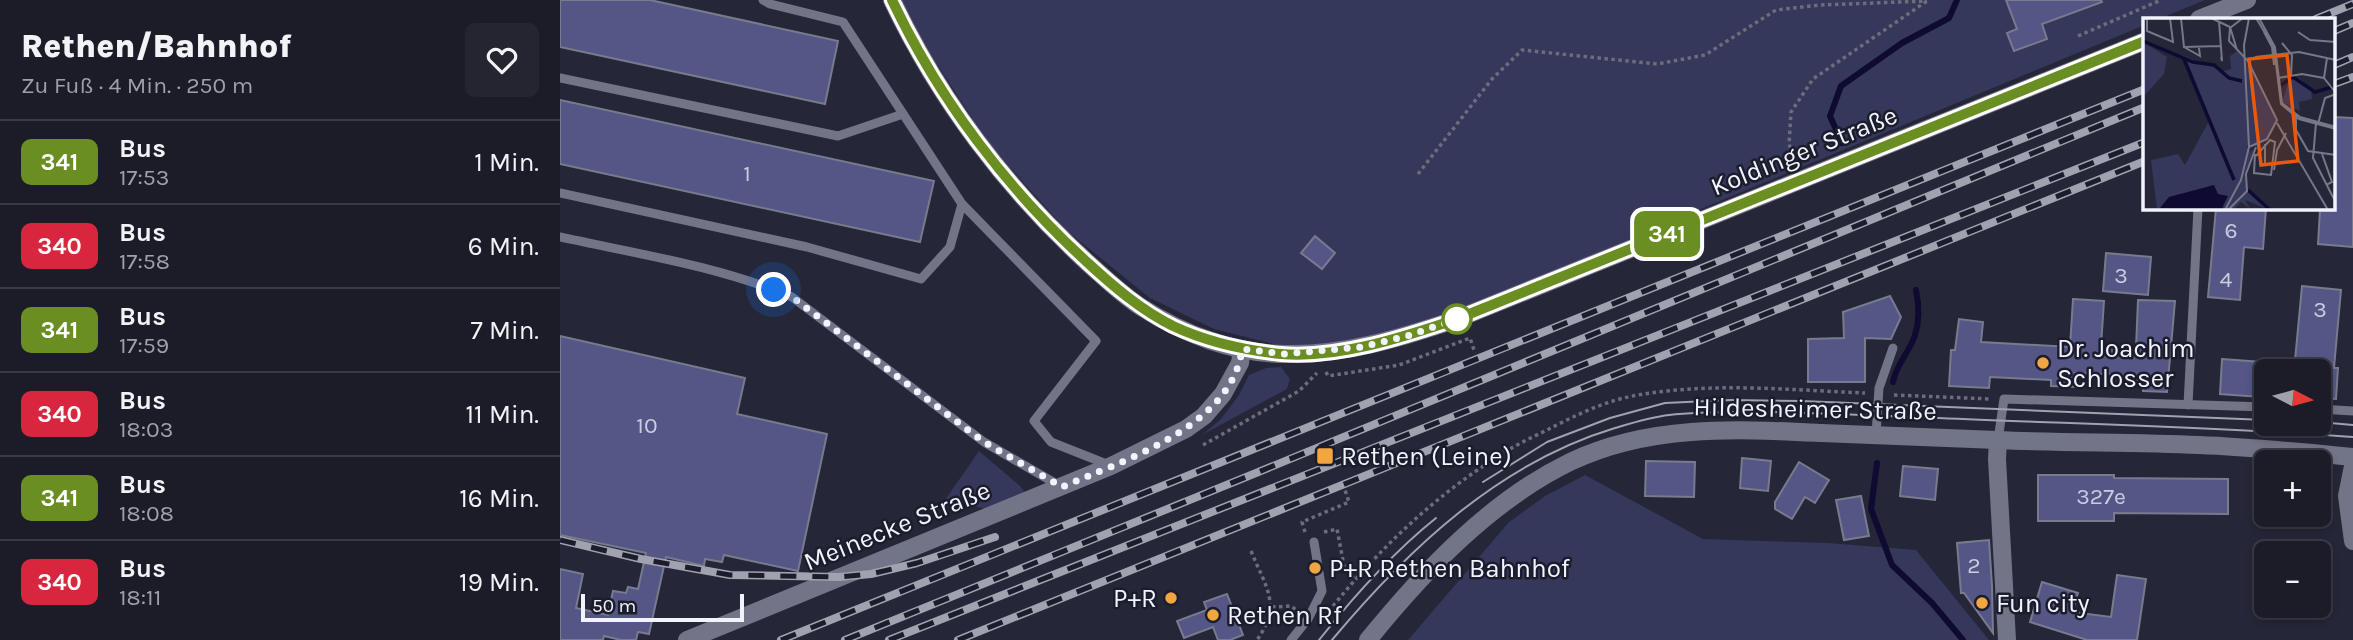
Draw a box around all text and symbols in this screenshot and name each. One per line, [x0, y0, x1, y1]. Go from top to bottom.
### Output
inset map [2143, 18, 2336, 210]
button: heart [465, 23, 539, 97]
text: Rethen/Bahnhof [21, 27, 291, 65]
text: Zu Fuß · 4 Min. · 250 m [21, 72, 253, 99]
street label: Koldinger Straße [1706, 99, 1902, 203]
text: Bus [119, 133, 166, 164]
text: 1 Min. [474, 147, 539, 178]
text: 341 [41, 148, 78, 176]
house number: 1 [743, 160, 751, 187]
text: 17:53 [119, 164, 169, 191]
line badge: 341 [1627, 211, 1707, 257]
text: Bus [119, 217, 166, 248]
house number: 6 [2224, 217, 2238, 244]
text: 341 [1648, 220, 1686, 248]
text: 6 Min. [468, 231, 539, 262]
text: 340 [37, 232, 82, 260]
text: 17:58 [119, 248, 170, 275]
house number: 3 [2114, 262, 2128, 289]
house number: 4 [2220, 266, 2233, 293]
your location [756, 272, 791, 307]
house number: 3 [2313, 296, 2327, 323]
text: Bus [119, 301, 166, 332]
unlabelled marker [1442, 304, 1472, 334]
text: 7 Min. [471, 315, 539, 346]
text: 341 [41, 316, 78, 344]
text: 17:59 [119, 332, 169, 359]
place label: Dr. Joachim Schlosser [2057, 333, 2195, 394]
marker: Dr. Joachim Schlosser [2035, 355, 2051, 371]
north arrow [2254, 359, 2331, 436]
map controls [2254, 359, 2331, 618]
text: Bus [119, 385, 166, 416]
street label: Hildesheimer Straße [1693, 391, 1937, 427]
text: 11 Min. [466, 399, 539, 430]
text: 340 [37, 400, 82, 428]
house number: 10 [636, 412, 658, 439]
text: 18:03 [119, 416, 173, 443]
place label: Rethen (Leine) [1341, 441, 1512, 472]
marker: Rethen (Leine) [1315, 446, 1335, 466]
button: + [2254, 450, 2331, 527]
text: Bus [119, 469, 166, 500]
street label: Meinecke Straße [799, 474, 995, 578]
text: 16 Min. [459, 483, 539, 514]
house number: 327e [2076, 483, 2126, 510]
text: 341 [41, 484, 78, 512]
text: 18:08 [119, 500, 174, 527]
button: − [2254, 541, 2331, 618]
house number: 2 [1967, 552, 1981, 579]
text: Bus [119, 553, 166, 584]
place label: P+R Rethen Bahnhof [1329, 553, 1571, 584]
marker: P+R Rethen Bahnhof [1307, 560, 1323, 576]
text: 19 Min. [459, 567, 539, 598]
text: 340 [37, 568, 82, 596]
place label: P+R [1113, 583, 1157, 614]
text: 18:11 [119, 584, 161, 611]
place label: Fun city [1996, 588, 2090, 619]
marker: P+R [1163, 590, 1179, 606]
scale bar [581, 591, 744, 623]
text: 50 m [592, 595, 636, 617]
marker: Fun city [1974, 595, 1990, 611]
place label: Rethen Rf [1227, 600, 1343, 631]
marker: Rethen Rf [1205, 607, 1221, 623]

